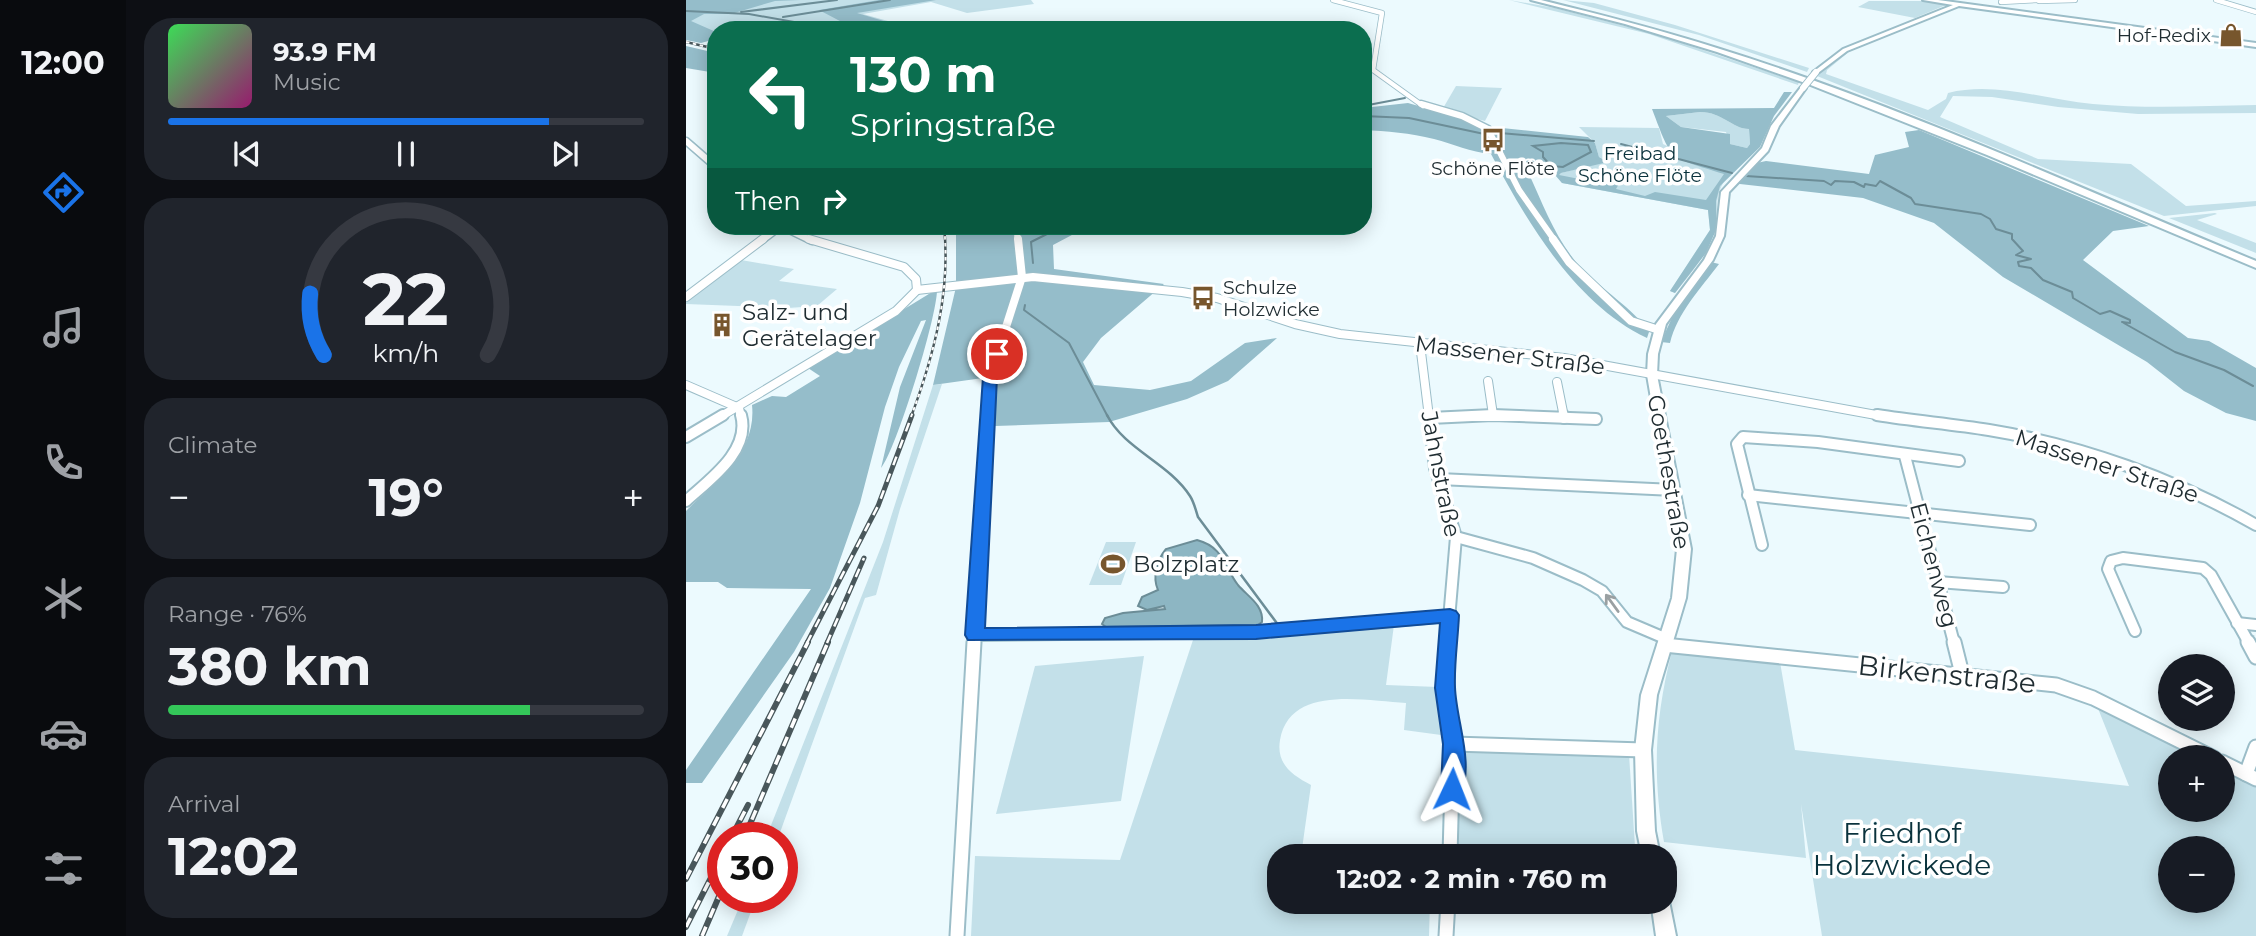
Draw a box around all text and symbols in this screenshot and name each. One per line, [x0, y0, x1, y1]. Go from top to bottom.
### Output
shop icon: Hof-Redix [2217, 21, 2245, 49]
place label: Hof-Redix [2117, 24, 2211, 47]
text: 93.9 FM [273, 36, 377, 68]
text: 12:00 [21, 43, 105, 82]
text: 130 m [850, 45, 997, 104]
icon: left [735, 49, 826, 140]
text: Music [273, 68, 341, 96]
text: Springstraße [850, 105, 1056, 144]
bus stop icon: Schöne Flöte [1479, 126, 1507, 154]
icon: previous [228, 135, 266, 173]
icon: pause [387, 135, 425, 173]
icon: next [546, 135, 584, 173]
park label: Freibad Schöne Flöte [1578, 142, 1702, 187]
place label: Schöne Flöte [1431, 157, 1555, 180]
icon: directions [39, 168, 88, 217]
icon: right [815, 182, 853, 220]
text: Then [735, 185, 801, 217]
text: 22 [363, 255, 449, 343]
place label: Schulze Holzwicke [1223, 276, 1320, 321]
bus stop icon: Schulze Holzwicke [1189, 284, 1217, 312]
place label: Salz- und Gerätelager [742, 298, 877, 352]
icon: music [39, 303, 88, 352]
building icon: Salz- und Gerätelager [708, 311, 736, 339]
pin [967, 324, 1027, 384]
street label: Massener Straße [1413, 329, 1607, 381]
icon: arrive [978, 335, 1016, 373]
text: km/h [373, 337, 439, 367]
street label: Goethestraße [1642, 392, 1696, 552]
street label: Jahnstraße [1415, 408, 1467, 539]
street label: Massener Straße [2012, 423, 2202, 509]
text: Climate [168, 431, 257, 459]
icon: phone [39, 438, 88, 487]
text: 19° [368, 466, 444, 529]
text: − [168, 474, 190, 521]
text: + [622, 474, 644, 521]
street label: Eichenweg [1904, 499, 1964, 631]
sports icon: Bolzplatz [1099, 550, 1127, 578]
place label: Bolzplatz [1133, 550, 1239, 578]
icon: climate [39, 574, 88, 623]
one-way arrow [1605, 594, 1619, 613]
text: Range · 76% [168, 600, 307, 628]
text: 380 km [168, 635, 372, 698]
street label: Birkenstraße [1856, 648, 2038, 700]
map controls [2158, 654, 2235, 913]
button: layers [2158, 654, 2235, 731]
icon: car [39, 709, 88, 758]
button: + [2158, 745, 2235, 822]
position arrow [1415, 752, 1489, 826]
text: Arrival [168, 790, 241, 818]
park label: Friedhof Holzwickede [1813, 816, 1991, 882]
speed limit sign: 30 [707, 822, 798, 913]
text: 12:02 [168, 825, 298, 888]
button: − [2158, 836, 2235, 913]
icon: filters [39, 844, 88, 893]
text: 12:02 · 2 min · 760 m [1337, 863, 1607, 895]

